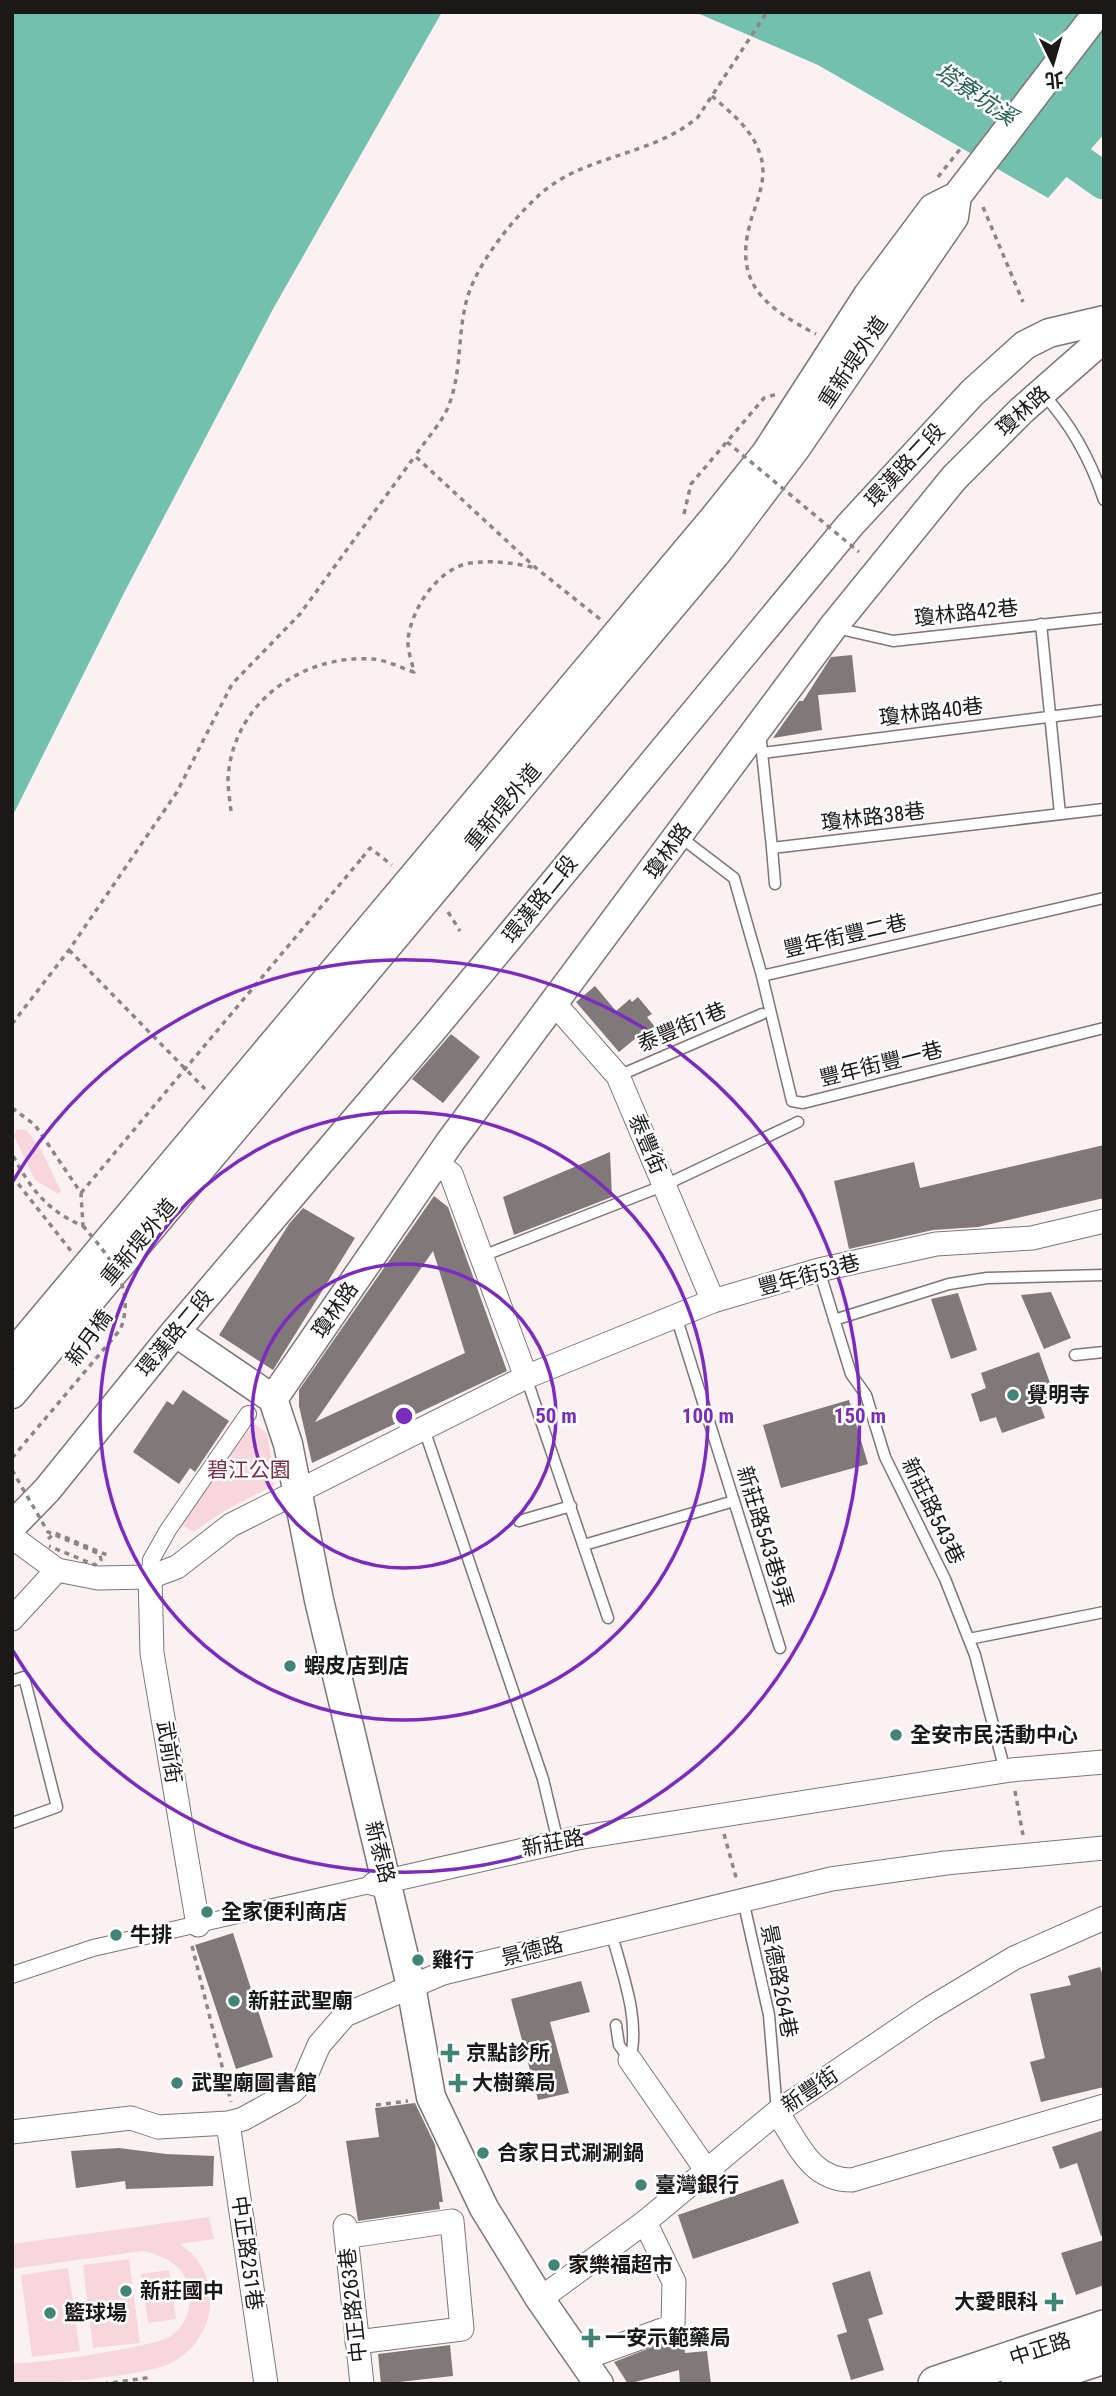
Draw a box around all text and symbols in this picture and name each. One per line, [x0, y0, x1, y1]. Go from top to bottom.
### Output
north arrow [1018, 28, 1088, 98]
water label: 塔寮坑溪 [930, 57, 1024, 133]
text: 北 [1044, 67, 1065, 92]
street label: 重新堤外道 [814, 312, 892, 412]
street label: 瓊林路 [992, 381, 1054, 441]
street label: 環漢路二段 [860, 418, 950, 512]
street label: 瓊林路42巷 [913, 596, 1019, 630]
street label: 瓊林路40巷 [878, 694, 984, 730]
street label: 重新堤外道 [460, 759, 546, 855]
street label: 瓊林路38巷 [820, 799, 926, 835]
street label: 瓊林路 [640, 818, 696, 884]
street label: 環漢路二段 [498, 851, 582, 947]
street label: 豐年街豐二巷 [781, 910, 909, 962]
street label: 泰豐街1巷 [634, 998, 730, 1056]
street label: 豐年街豐一巷 [817, 1037, 945, 1091]
street label: 泰豐街 [624, 1110, 670, 1178]
street label: 重新堤外道 [96, 1194, 182, 1290]
street label: 豐年街53巷 [755, 1250, 863, 1300]
street label: 瓊林路 [307, 1277, 363, 1343]
street label: 環漢路二段 [132, 1285, 218, 1381]
street label: 新月橋 [61, 1305, 117, 1371]
place label: 覺明寺 [1027, 1383, 1090, 1407]
marker: 覺明寺 [1005, 1387, 1021, 1403]
centre of rings [392, 1404, 416, 1428]
text: 50 m [535, 1404, 577, 1428]
text: 100 m [682, 1404, 734, 1428]
text: 150 m [834, 1404, 886, 1428]
street label: 新莊路543巷 [897, 1454, 969, 1568]
park label: 碧江公園 [207, 1458, 291, 1482]
street label: 新莊路543巷9弄 [732, 1463, 798, 1611]
place label: 蝦皮店到店 [304, 1654, 409, 1678]
marker: 蝦皮店到店 [282, 1658, 298, 1674]
street label: 武前街 [152, 1719, 186, 1785]
place label: 全安市民活動中心 [910, 1723, 1078, 1747]
marker: 全安市民活動中心 [888, 1727, 904, 1743]
street label: 新泰路 [361, 1819, 399, 1885]
street label: 新莊路 [520, 1825, 586, 1861]
place label: 全家便利商店 [221, 1900, 347, 1924]
marker: 全家便利商店 [199, 1904, 215, 1920]
street label: 景德路264巷 [756, 1922, 802, 2040]
place label: 牛排 [130, 1923, 172, 1947]
marker: 牛排 [108, 1927, 124, 1943]
street label: 景德路 [499, 1932, 565, 1970]
place label: 雞行 [432, 1948, 474, 1972]
marker: 雞行 [410, 1952, 426, 1968]
place label: 新莊武聖廟 [248, 1989, 353, 2013]
marker: 新莊武聖廟 [226, 1993, 242, 2009]
place label: 京點診所 [466, 2041, 550, 2065]
marker: 京點診所 [440, 2043, 460, 2063]
street label: 新豐街 [777, 2062, 843, 2118]
place label: 武聖廟圖書館 [191, 2071, 317, 2095]
place label: 大樹藥局 [472, 2071, 556, 2095]
marker: 武聖廟圖書館 [169, 2075, 185, 2091]
marker: 大樹藥局 [450, 2075, 466, 2091]
place label: 合家日式涮涮鍋 [497, 2141, 644, 2165]
marker: 合家日式涮涮鍋 [475, 2145, 491, 2161]
place label: 臺灣銀行 [655, 2173, 739, 2197]
marker: 臺灣銀行 [633, 2177, 649, 2193]
street label: 中正路251巷 [227, 2194, 267, 2312]
street label: 中正路263巷 [335, 2247, 371, 2363]
place label: 家樂福超市 [568, 2253, 673, 2277]
marker: 家樂福超市 [546, 2257, 562, 2273]
place label: 新莊國中 [140, 2279, 224, 2303]
marker: 新莊國中 [118, 2283, 134, 2299]
place label: 大愛眼科 [954, 2290, 1038, 2314]
marker: 大愛眼科 [1044, 2292, 1064, 2312]
place label: 籃球場 [64, 2301, 127, 2325]
marker: 籃球場 [42, 2305, 58, 2321]
place label: 一安示範藥局 [605, 2326, 731, 2350]
street label: 中正路 [1006, 2328, 1074, 2370]
marker: 一安示範藥局 [583, 2330, 599, 2346]

